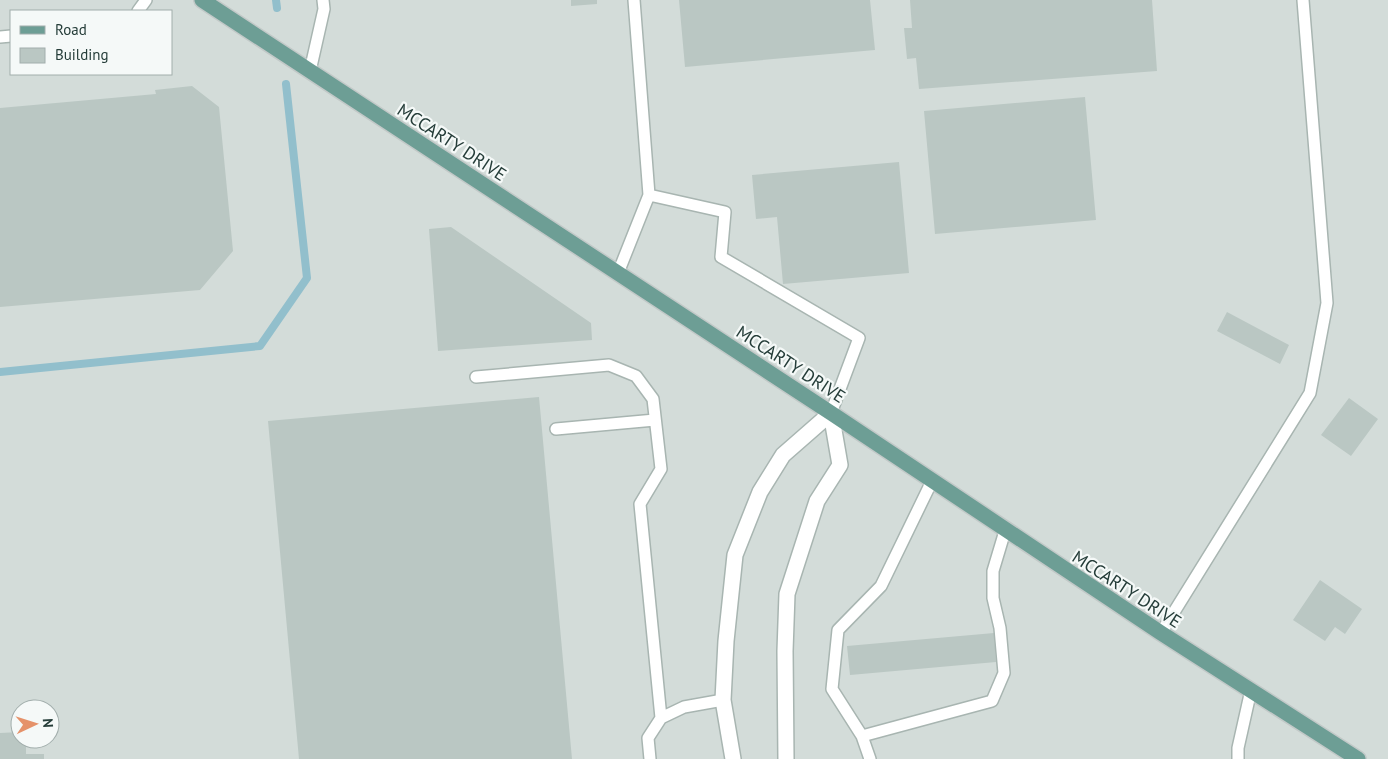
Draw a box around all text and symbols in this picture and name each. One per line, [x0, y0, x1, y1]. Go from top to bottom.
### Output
legend [10, 10, 172, 75]
text: Road [55, 20, 87, 39]
text: Building [55, 45, 109, 64]
street label: MCCARTY DRIVE [393, 98, 511, 186]
street label: MCCARTY DRIVE [732, 320, 850, 408]
street label: MCCARTY DRIVE [1068, 545, 1186, 633]
north arrow [10, 699, 60, 749]
text: N [39, 718, 57, 728]

